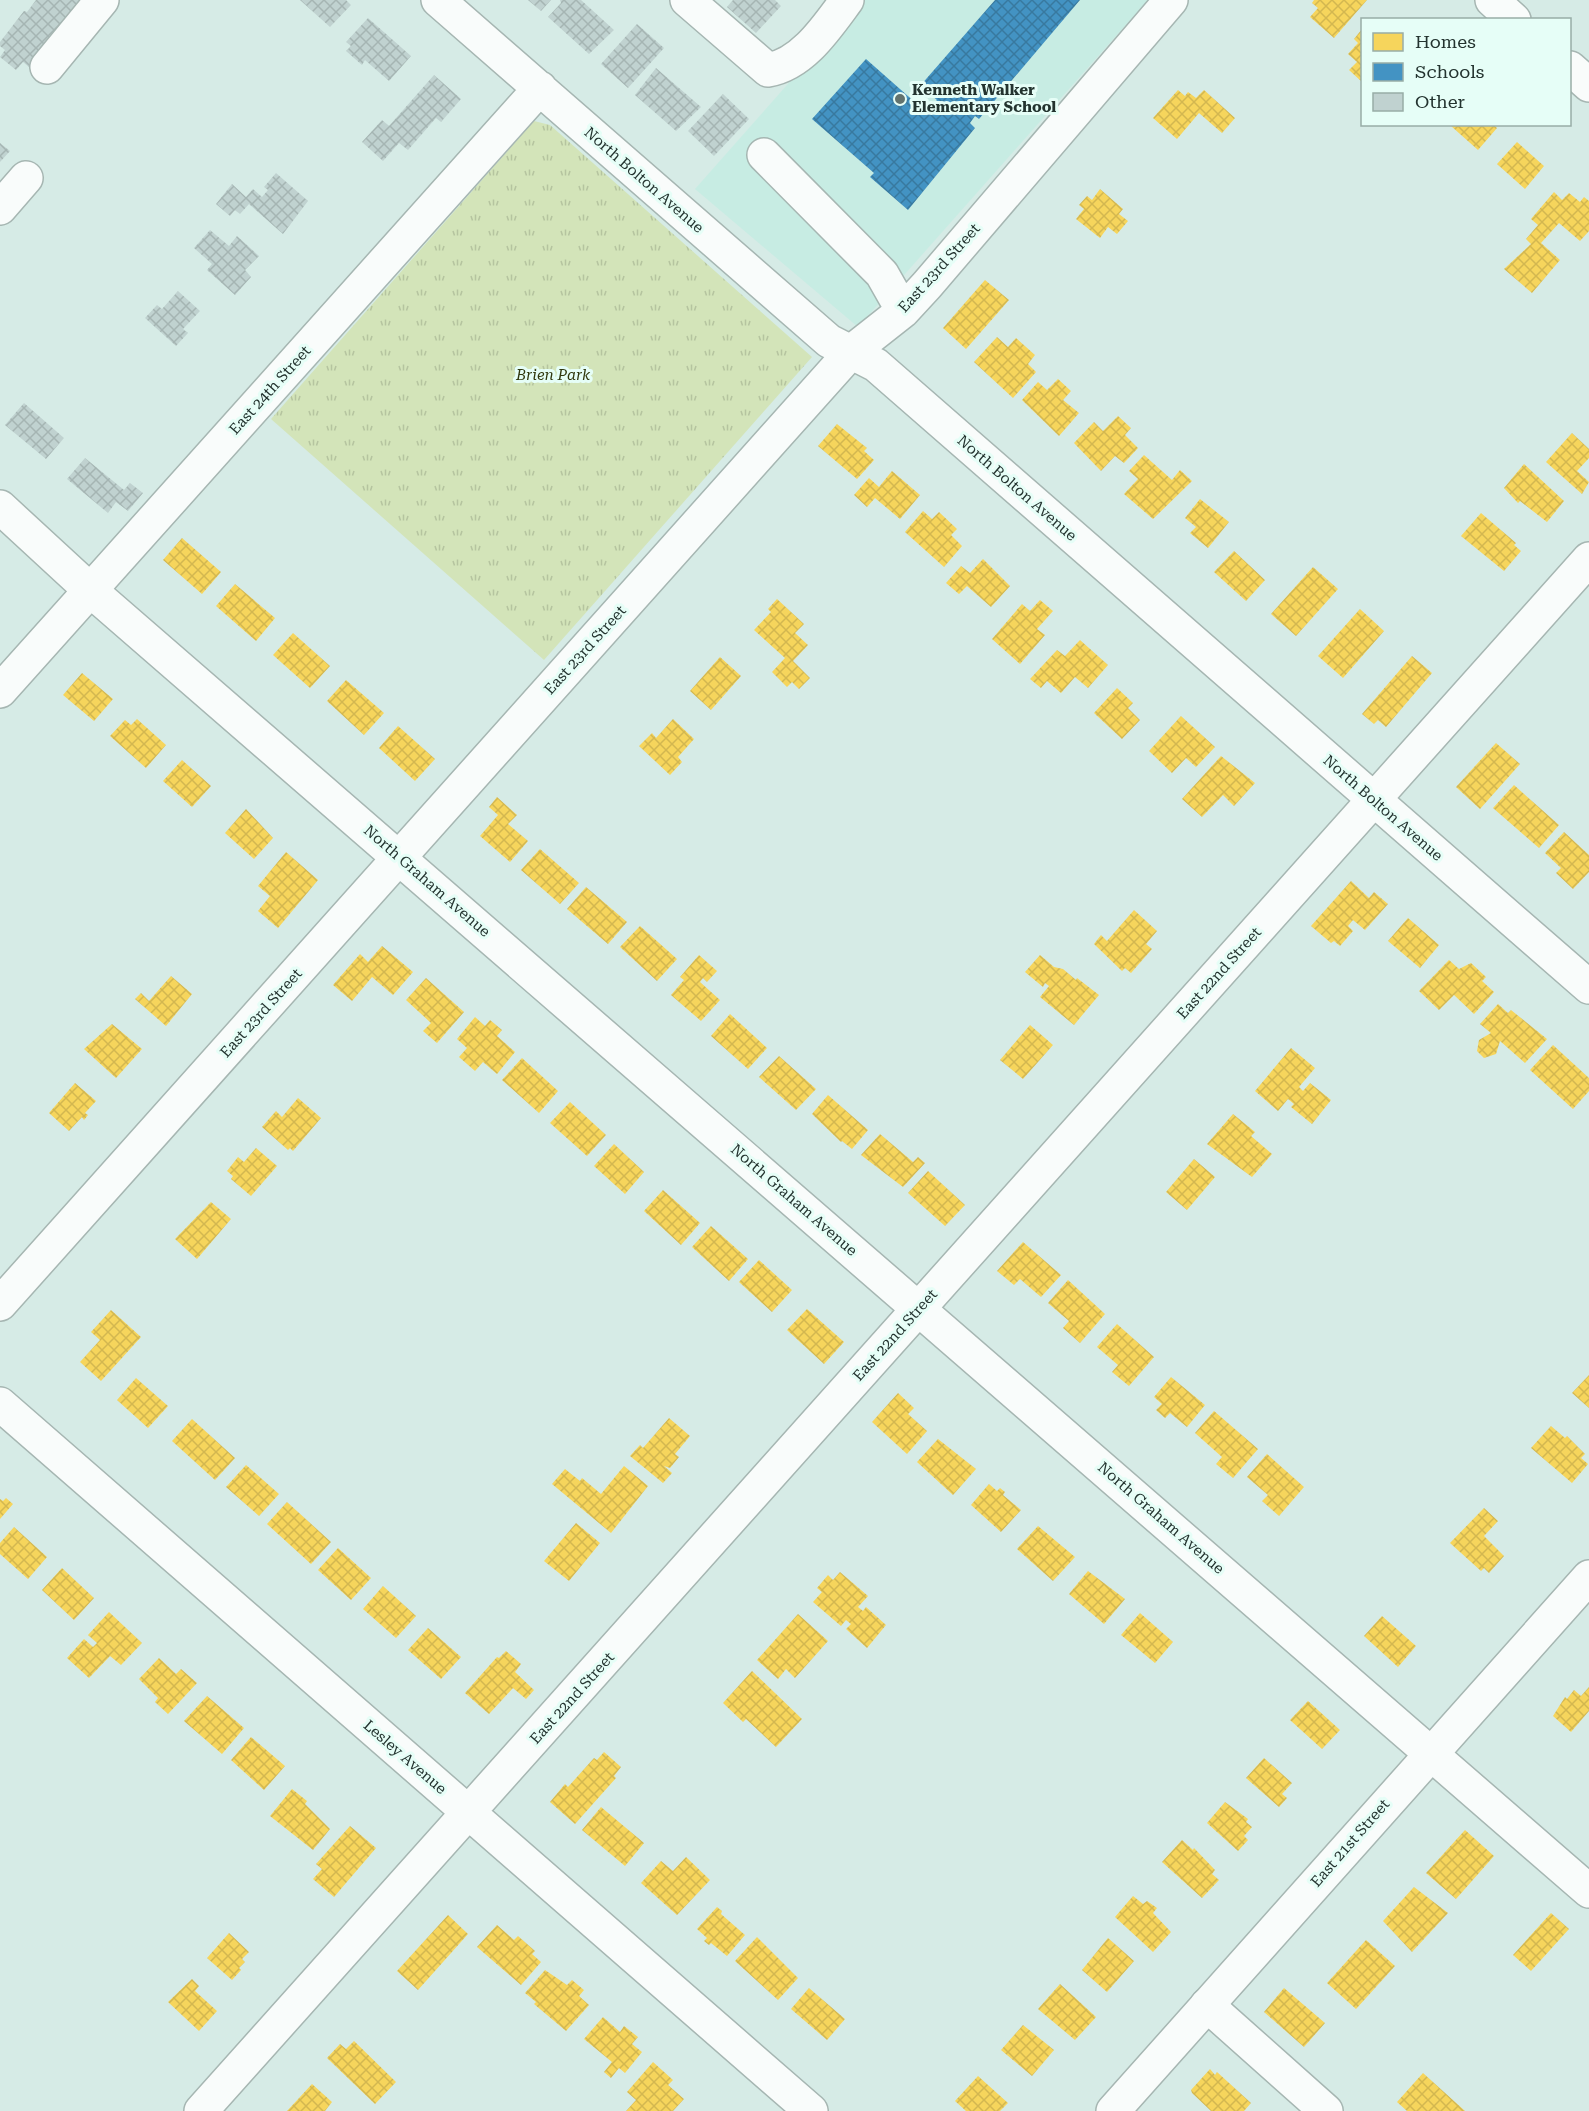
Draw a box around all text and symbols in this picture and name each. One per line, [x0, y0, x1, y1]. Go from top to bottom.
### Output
legend [1361, 18, 1571, 126]
text: Homes [1415, 31, 1476, 52]
text: Schools [1415, 61, 1484, 82]
place label: Kenneth Walker Elementary School [912, 81, 1056, 116]
text: Other [1415, 91, 1465, 112]
marker: Kenneth Walker Elementary School [893, 92, 907, 106]
street label: North Bolton Avenue [581, 123, 707, 237]
street label: East 23rd Street [894, 219, 984, 316]
street label: East 24th Street [225, 342, 315, 438]
park label: Brien Park [515, 366, 591, 384]
street label: North Bolton Avenue [954, 431, 1080, 545]
street label: East 23rd Street [540, 601, 630, 698]
street label: North Bolton Avenue [1320, 751, 1446, 865]
street label: North Graham Avenue [360, 821, 494, 941]
street label: East 22nd Street [1173, 923, 1265, 1023]
street label: East 23rd Street [216, 964, 306, 1061]
street label: North Graham Avenue [727, 1140, 861, 1260]
street label: East 22nd Street [849, 1285, 941, 1385]
street label: North Graham Avenue [1094, 1458, 1228, 1578]
street label: East 22nd Street [526, 1648, 618, 1748]
street label: Lesley Avenue [360, 1716, 450, 1798]
street label: East 21st Street [1307, 1795, 1393, 1891]

